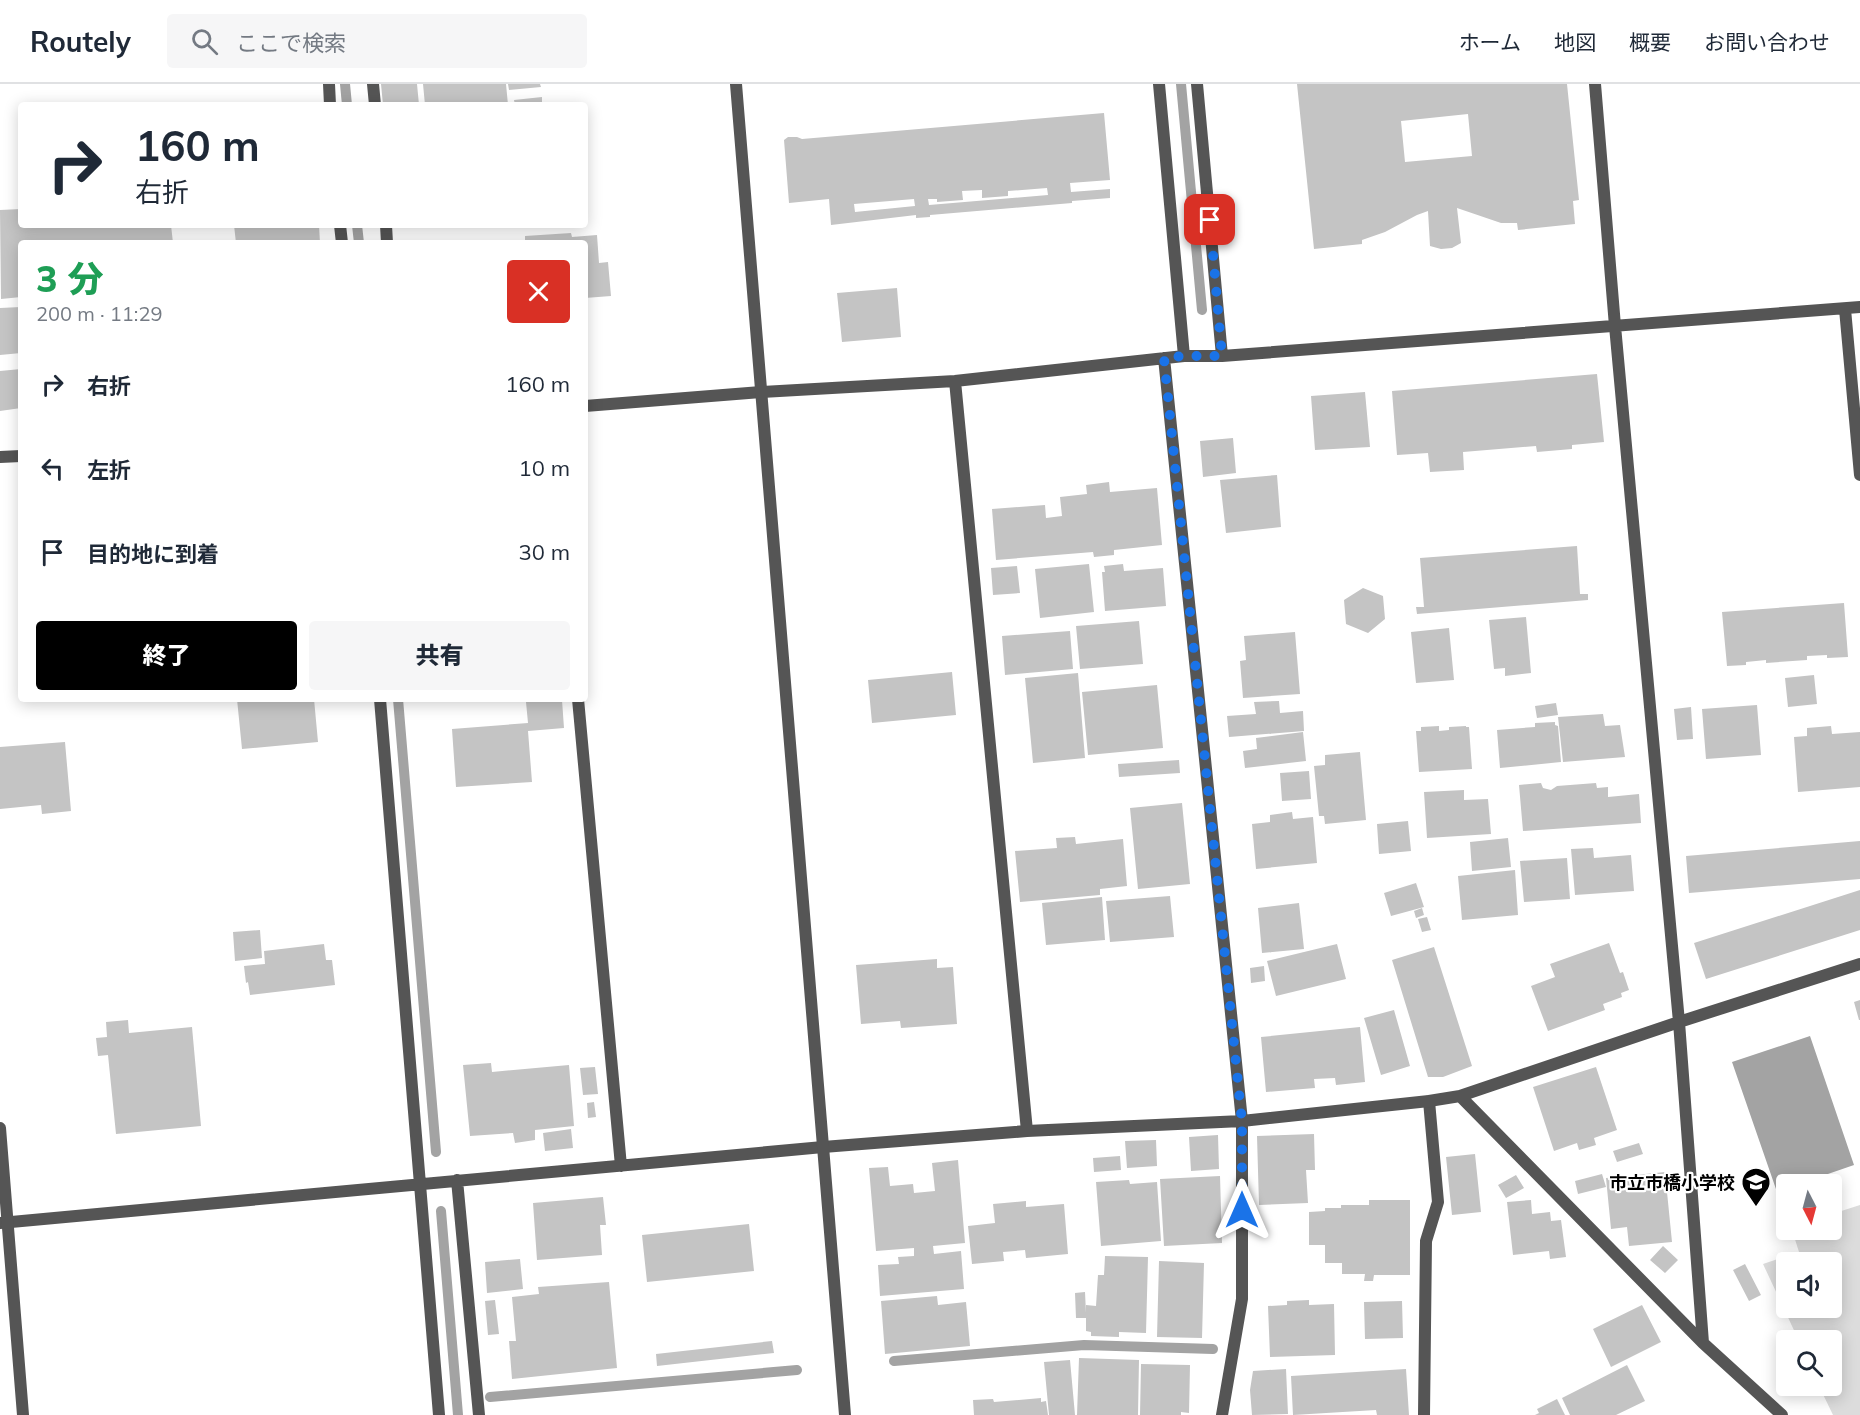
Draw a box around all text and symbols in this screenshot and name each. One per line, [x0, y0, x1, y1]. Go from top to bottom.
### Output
search box [167, 14, 587, 68]
text: Routely [30, 24, 131, 59]
icon: search [188, 25, 221, 58]
text: ここで検索 [236, 29, 346, 57]
text: ホーム [1459, 29, 1521, 55]
text: 地図 [1554, 29, 1596, 55]
text: 概要 [1629, 29, 1671, 55]
text: お問い合わせ [1704, 29, 1830, 55]
text: 160 m [135, 119, 260, 172]
icon: right [36, 126, 114, 204]
text: 右折 [135, 175, 189, 209]
pin [1184, 194, 1235, 245]
icon: arrive [1193, 203, 1226, 236]
text: 3 分 [36, 256, 104, 301]
button: close [507, 260, 570, 323]
text: 200 m · 11:29 [36, 301, 162, 326]
icon: right [36, 368, 69, 401]
text: 160 m [505, 370, 570, 398]
text: 右折 [87, 372, 131, 400]
icon: left [36, 452, 69, 485]
text: 10 m [519, 454, 570, 482]
text: 左折 [87, 456, 131, 484]
icon: arrive [36, 536, 69, 569]
text: 30 m [519, 538, 570, 566]
text: 目的地に到着 [87, 540, 219, 568]
button: 終了 [36, 621, 297, 690]
button: 共有 [309, 621, 570, 690]
school or university icon: 市立市橋小学校 [1740, 1166, 1772, 1208]
place label: 市立市橋小学校 [1609, 1171, 1735, 1194]
north arrow [1776, 1174, 1842, 1240]
map controls [1776, 1174, 1842, 1396]
position arrow [1210, 1178, 1274, 1242]
button: sound [1776, 1252, 1842, 1318]
button: search [1776, 1330, 1842, 1396]

